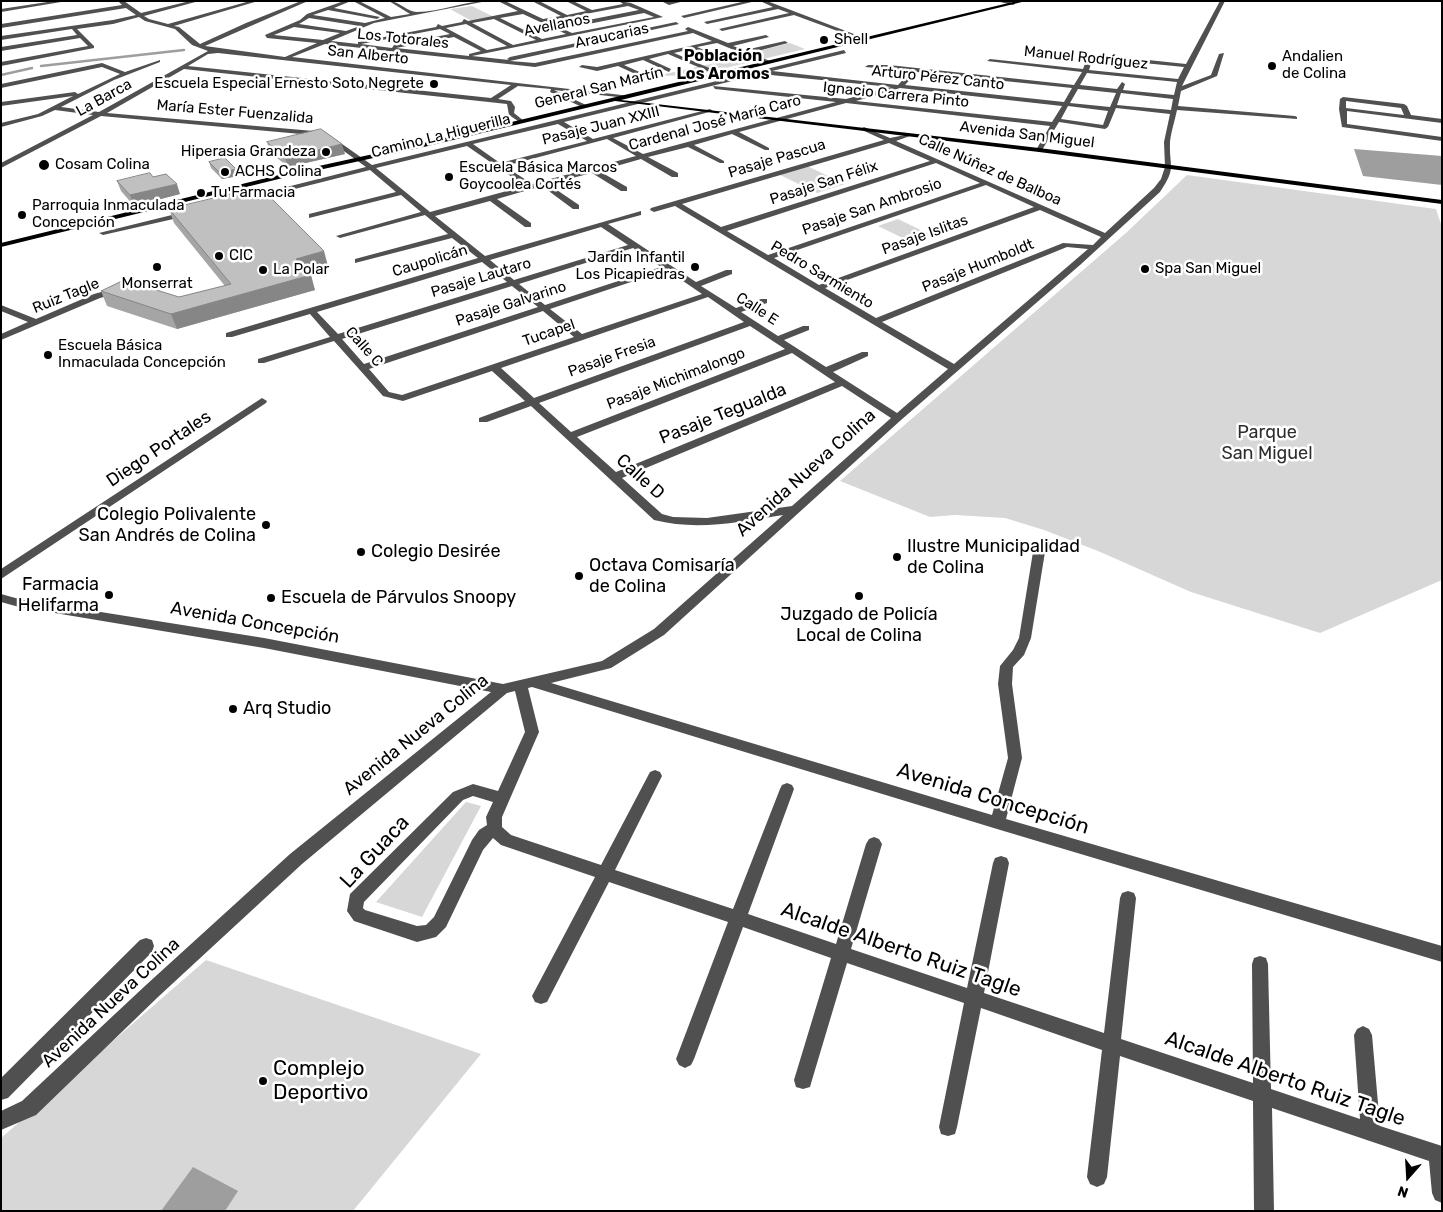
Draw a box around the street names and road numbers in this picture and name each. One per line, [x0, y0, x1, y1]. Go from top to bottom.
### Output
street label: Avellanos [522, 10, 592, 40]
street label: Araucarias [574, 19, 650, 53]
street label: Los Totorales [356, 25, 450, 53]
street label: San Alberto [326, 42, 410, 68]
street label: Manuel Rodríguez [1023, 43, 1149, 73]
street label: Arturo Pérez Canto [871, 62, 1005, 94]
street label: General San Martín [533, 63, 665, 113]
street label: La Barca [73, 75, 135, 121]
street label: Ignacio Carrera Pinto [822, 78, 970, 112]
street label: Cardenal José María Caro [627, 91, 803, 155]
street label: María Ester Fuenzalida [156, 96, 314, 128]
street label: Pasaje Juan XXIII [540, 103, 662, 149]
street label: Camino La Higuerilla [370, 110, 512, 162]
street label: Avenida San Miguel [959, 118, 1095, 152]
street label: Calle Núñez de Balboa [916, 130, 1064, 210]
street label: Pasaje Pascua [726, 136, 828, 182]
street label: Pasaje San Félix [768, 157, 880, 209]
street label: Pasaje San Ambrosio [800, 175, 944, 239]
street label: Pasaje Islitas [879, 211, 971, 259]
street label: Pasaje Humboldt [920, 235, 1036, 297]
street label: Pedro Sarmiento [767, 237, 877, 313]
street label: Caupolicán [390, 241, 470, 281]
street label: Pasaje Lautaro [429, 254, 533, 302]
street label: Ruiz Tagle [30, 274, 102, 318]
street label: Pasaje Galvarino [453, 278, 569, 330]
street label: Calle E [733, 289, 781, 329]
street label: Tucapel [521, 316, 577, 350]
street label: Calle C [341, 323, 387, 371]
street label: Pasaje Fresia [566, 333, 658, 381]
street label: Pasaje Michimalongo [604, 344, 748, 414]
street label: Pasaje Tegualda [656, 379, 790, 449]
street label: Avenida Nueva Colina [732, 405, 880, 541]
street label: Diego Portales [103, 406, 215, 492]
street label: Calle D [611, 450, 669, 504]
street label: Avenida Concepción [169, 598, 341, 648]
street label: Avenida Nueva Colina [339, 670, 493, 800]
street label: Avenida Concepción [894, 758, 1092, 840]
street label: La Guaca [335, 810, 415, 894]
street label: Alcalde Alberto Ruiz Tagle [778, 897, 1024, 1003]
street label: Avenida Nueva Colina [38, 934, 184, 1072]
street label: Alcalde Alberto Ruiz Tagle [1162, 1026, 1408, 1132]

